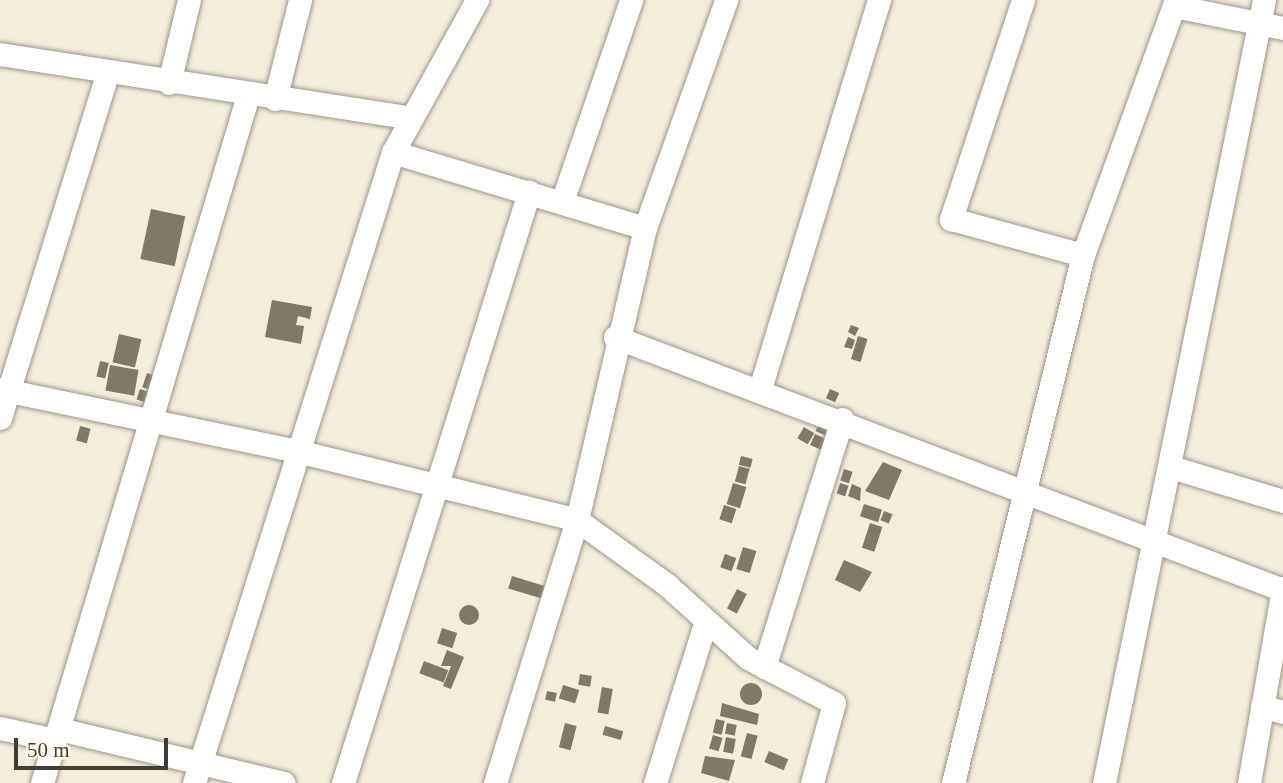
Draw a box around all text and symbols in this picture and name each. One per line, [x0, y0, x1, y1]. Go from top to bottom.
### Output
scale bar [18, 724, 172, 768]
text: 50 m [27, 738, 70, 762]

